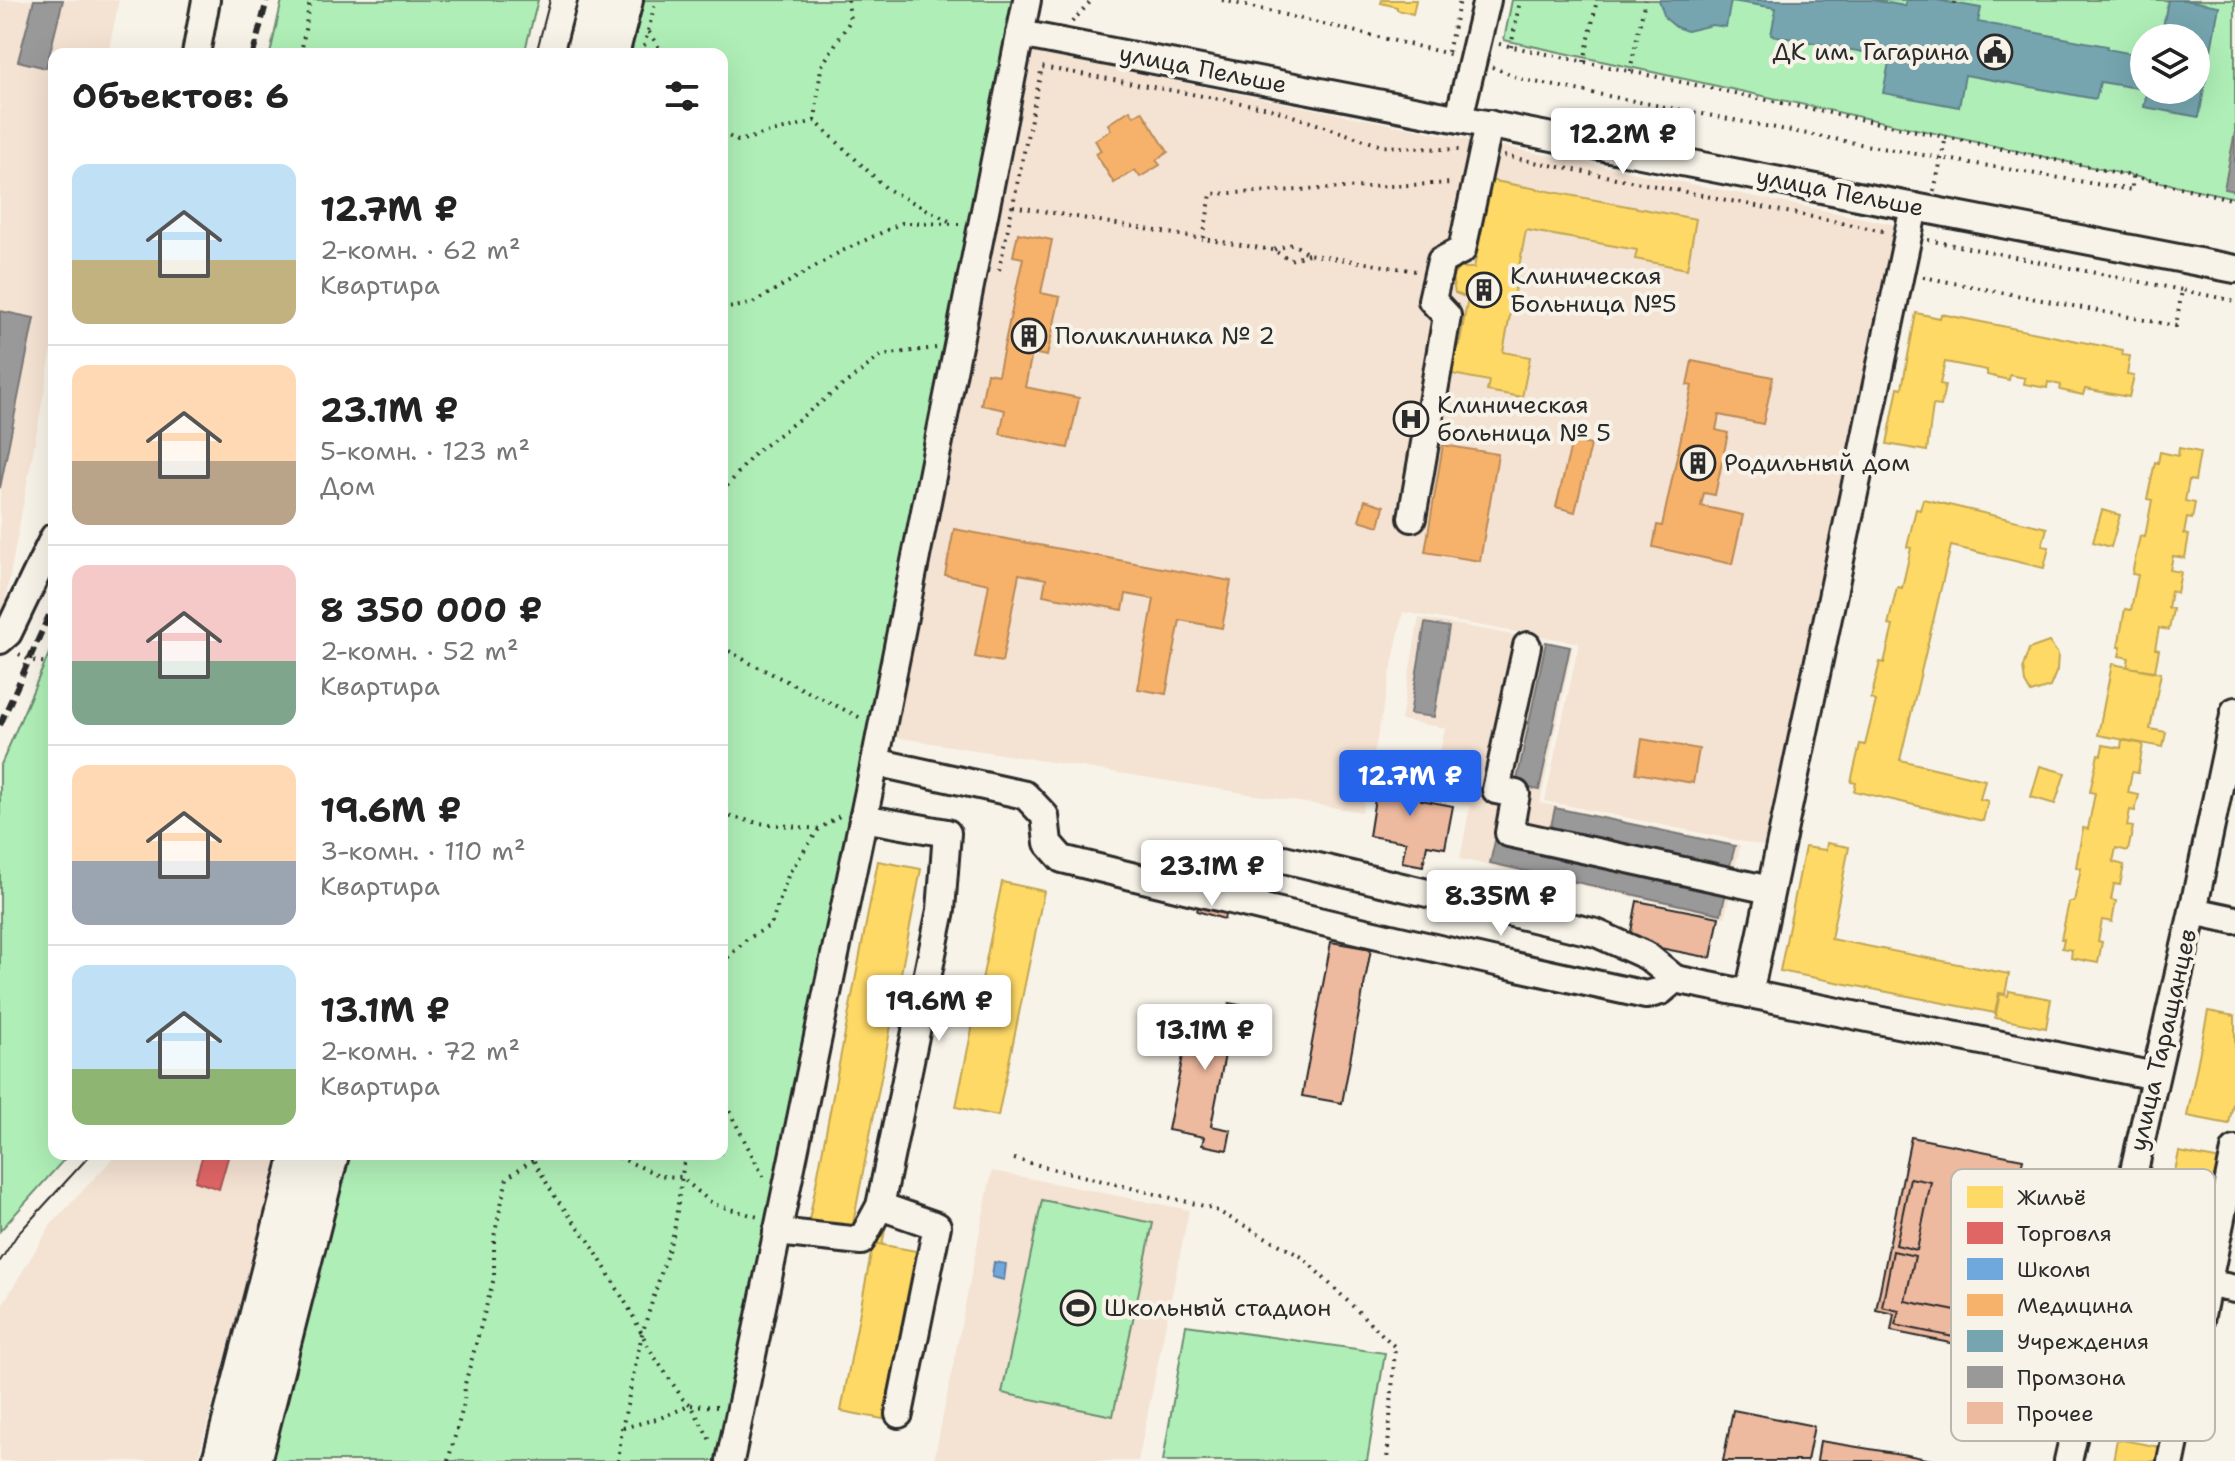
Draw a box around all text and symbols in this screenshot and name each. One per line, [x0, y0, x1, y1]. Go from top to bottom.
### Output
map controls [2130, 24, 2210, 104]
button: layers [2130, 24, 2210, 104]
public building icon: ДК им. Гагарина [1976, 33, 2014, 71]
place label: ДК им. Гагарина [1772, 36, 1969, 68]
street label: улица Пельше [1117, 37, 1289, 101]
text: Объектов: 6 [72, 73, 289, 119]
icon: filters [660, 74, 704, 118]
pin: 12.2M ₽ [1549, 108, 1697, 176]
text: 12.2M ₽ [1569, 116, 1677, 151]
street label: улица Пельше [1754, 160, 1926, 224]
text: 12.7M ₽ [320, 186, 458, 232]
icon: home [136, 196, 232, 292]
text: 2-комн. · 62 m² [320, 232, 521, 267]
place label: Клиническая Больница №5 [1510, 260, 1677, 320]
text: Квартира [320, 267, 440, 302]
building icon: Клиническая Больница №5 [1465, 271, 1503, 309]
building icon: Поликлиника № 2 [1010, 317, 1048, 355]
place label: Поликлиника № 2 [1055, 320, 1275, 352]
text: 23.1M ₽ [320, 387, 459, 433]
place label: Клиническая больница № 5 [1437, 389, 1611, 449]
icon: home [136, 397, 232, 493]
hospital icon: Клиническая больница № 5 [1392, 400, 1430, 438]
text: 5-комн. · 123 m² [320, 433, 530, 468]
building icon: Родильный дом [1679, 444, 1717, 482]
place label: Родильный дом [1724, 447, 1910, 479]
text: Дом [320, 468, 375, 503]
text: 8 350 000 ₽ [320, 587, 542, 633]
icon: home [136, 597, 232, 693]
text: 2-комн. · 52 m² [320, 633, 519, 668]
text: Квартира [320, 668, 440, 703]
pin: 12.7M ₽ [1336, 750, 1484, 818]
text: 12.7M ₽ [1357, 758, 1463, 793]
text: 19.6M ₽ [320, 787, 461, 833]
icon: home [136, 797, 232, 893]
text: 3-комн. · 110 m² [320, 833, 526, 868]
pin: 23.1M ₽ [1138, 840, 1286, 908]
text: 23.1M ₽ [1159, 848, 1265, 883]
text: Квартира [320, 868, 440, 903]
pin: 8.35M ₽ [1427, 870, 1575, 938]
text: 8.35M ₽ [1445, 878, 1557, 913]
street label: улица Таращанцев [2122, 926, 2204, 1154]
pin: 19.6M ₽ [865, 975, 1013, 1043]
text: 19.6M ₽ [885, 983, 993, 1018]
text: 13.1M ₽ [320, 987, 450, 1033]
icon: home [136, 997, 232, 1093]
pin: 13.1M ₽ [1131, 1004, 1279, 1072]
text: 13.1M ₽ [1155, 1012, 1255, 1047]
text: 2-комн. · 72 m² [320, 1033, 520, 1068]
text: Квартира [320, 1068, 440, 1103]
legend [1951, 1169, 2215, 1441]
text: Жильё [2017, 1183, 2086, 1212]
text: Торговля [2017, 1219, 2112, 1248]
text: Школы [2017, 1255, 2091, 1284]
sports icon: Школьный стадион [1059, 1289, 1097, 1327]
text: Медицина [2017, 1291, 2133, 1320]
place label: Школьный стадион [1104, 1292, 1331, 1324]
text: Учреждения [2017, 1327, 2149, 1356]
text: Промзона [2017, 1363, 2126, 1392]
text: Прочее [2017, 1399, 2094, 1428]

